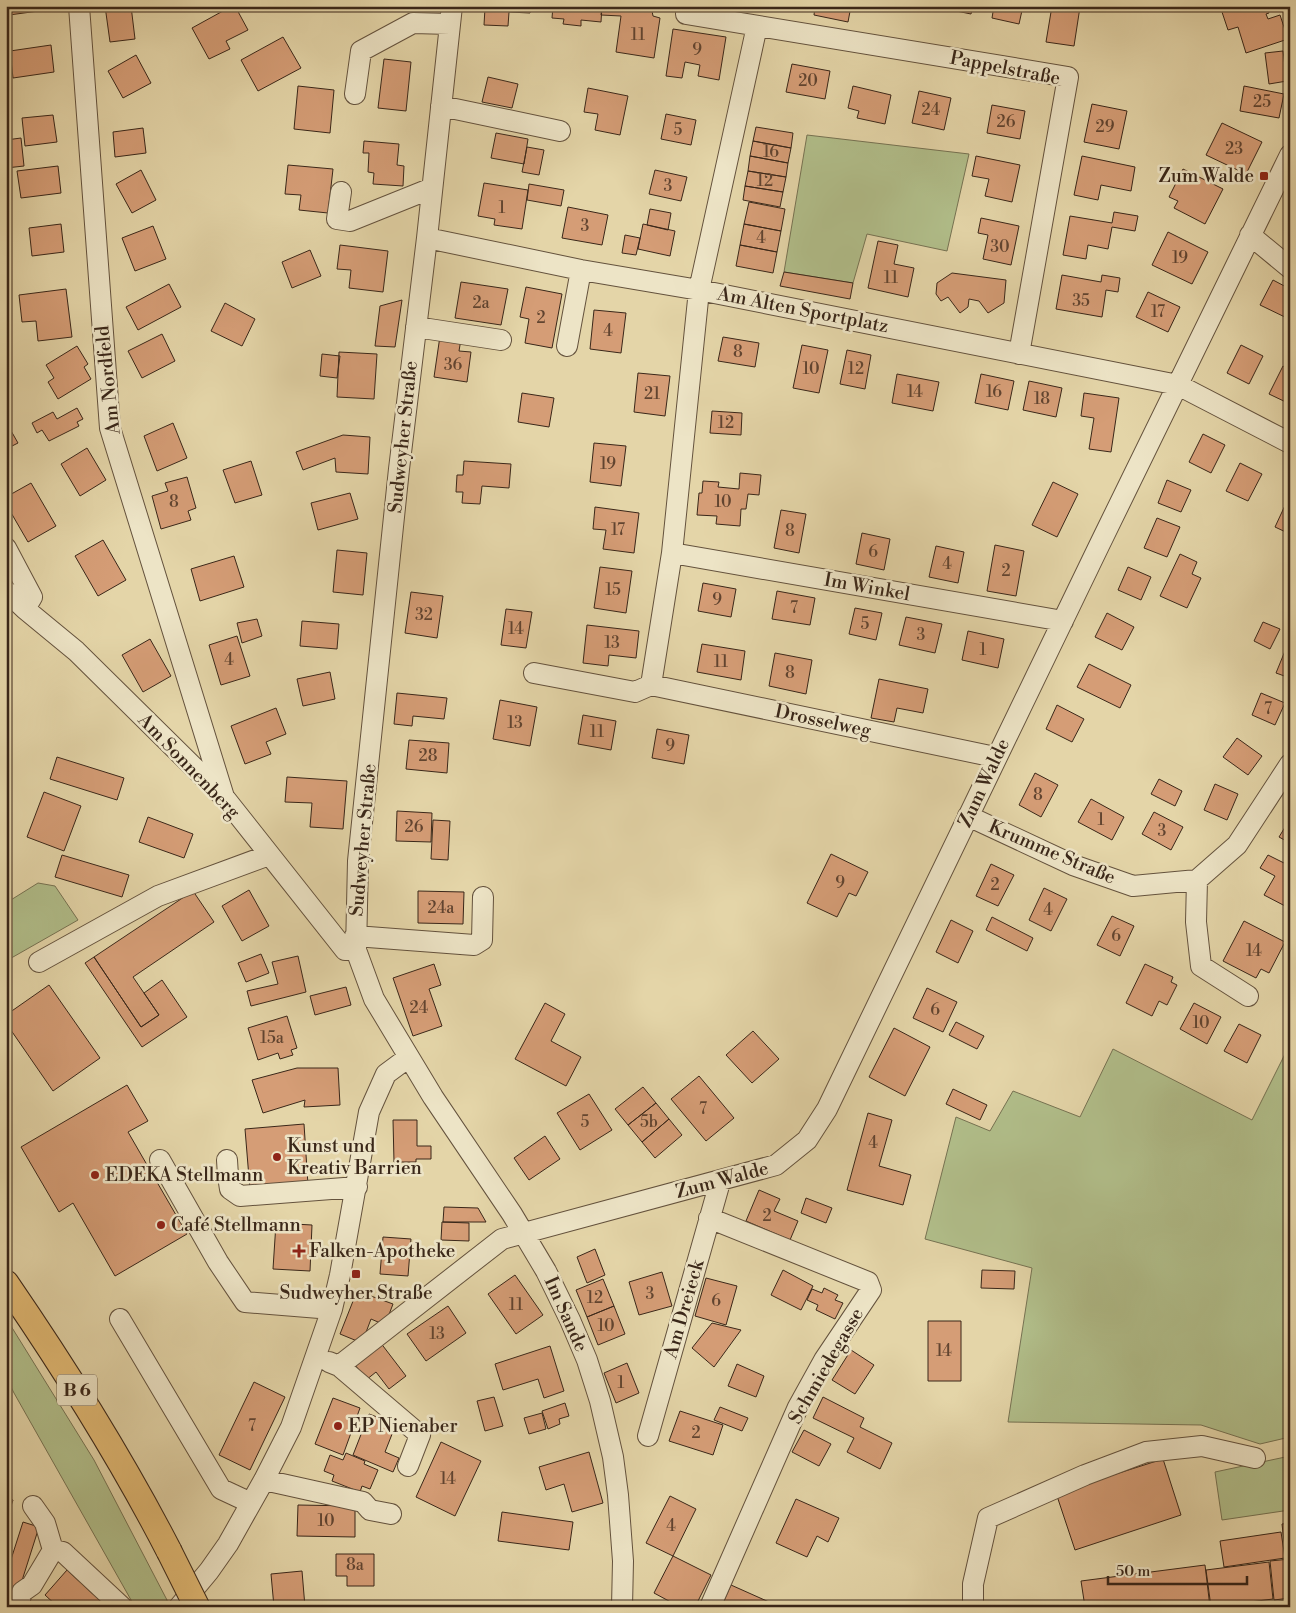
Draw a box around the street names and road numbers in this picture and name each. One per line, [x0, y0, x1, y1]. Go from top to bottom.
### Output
street label: Pappelstraße [948, 46, 1062, 90]
street label: Am Alten Sportplatz [714, 281, 891, 338]
street label: Am Nordfeld [90, 324, 126, 437]
street label: Sudweyher Straße [383, 360, 423, 514]
street label: Im Winkel [822, 568, 912, 606]
street label: Drosselweg [773, 699, 873, 743]
street label: Am Sonnenberg [132, 708, 245, 824]
street label: Zum Walde [953, 735, 1015, 831]
street label: Sudweyher Straße [344, 763, 382, 917]
street label: Krumme Straße [985, 814, 1119, 890]
street label: Zum Walde [673, 1156, 771, 1204]
street label: Am Dreieck [658, 1256, 710, 1362]
street label: Im Sande [539, 1273, 593, 1355]
street label: Schmiedegasse [783, 1304, 869, 1428]
road number: B 6 [57, 1374, 97, 1406]

